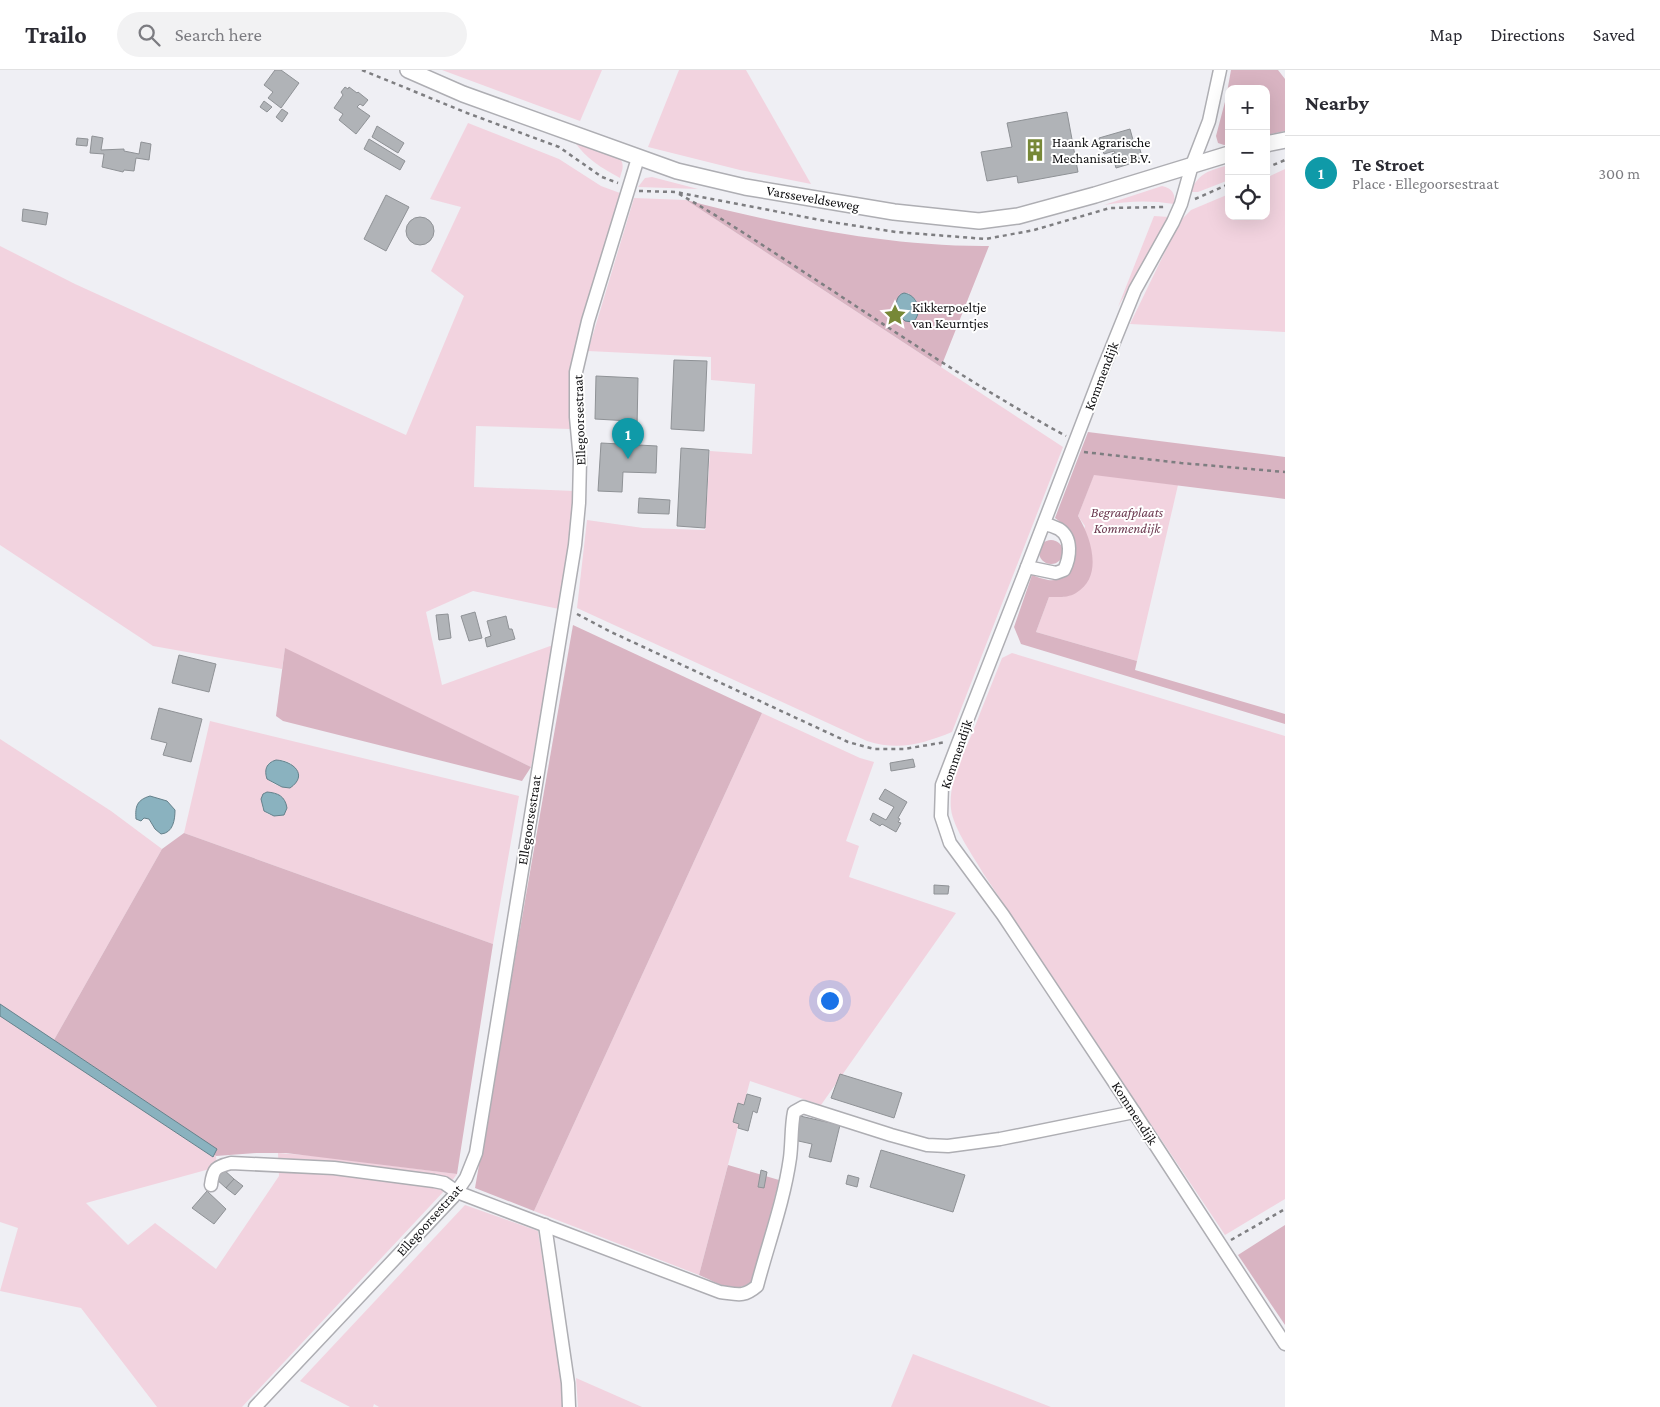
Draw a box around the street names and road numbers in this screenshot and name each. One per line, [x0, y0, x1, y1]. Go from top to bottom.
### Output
street label: Varsseveldseweg [765, 182, 861, 214]
street label: Kommendijk [1081, 339, 1122, 413]
street label: Ellegoorsestraat [569, 374, 589, 466]
street label: Kommendijk [937, 717, 976, 791]
street label: Ellegoorsestraat [514, 774, 544, 866]
street label: Kommendijk [1108, 1078, 1162, 1148]
street label: Ellegoorsestraat [393, 1181, 466, 1259]

